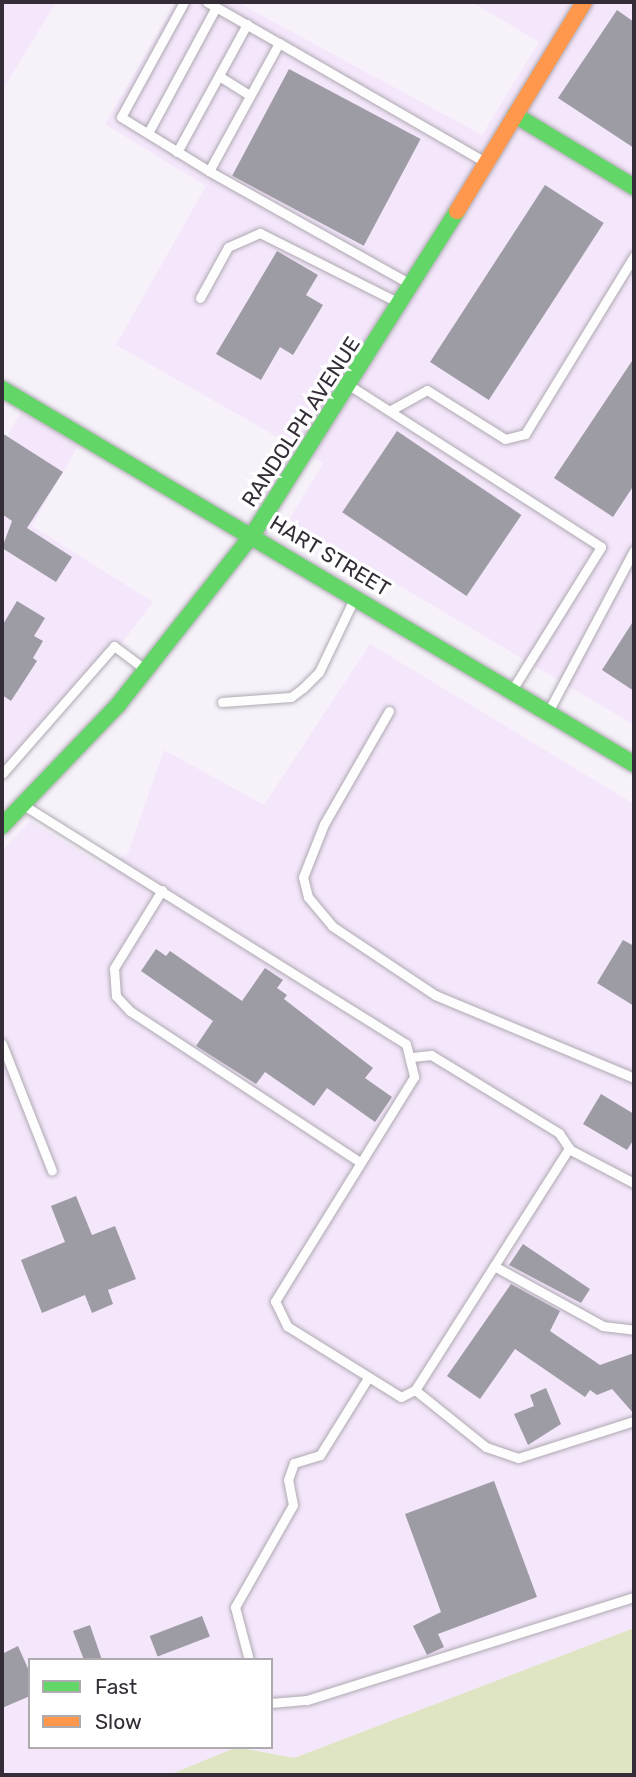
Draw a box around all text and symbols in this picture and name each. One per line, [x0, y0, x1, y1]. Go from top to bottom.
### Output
street label: RANDOLPH AVENUE [236, 332, 366, 512]
street label: HART STREET [265, 510, 395, 602]
legend [28, 1658, 273, 1749]
text: Fast [95, 1674, 137, 1699]
text: Slow [95, 1709, 142, 1734]

